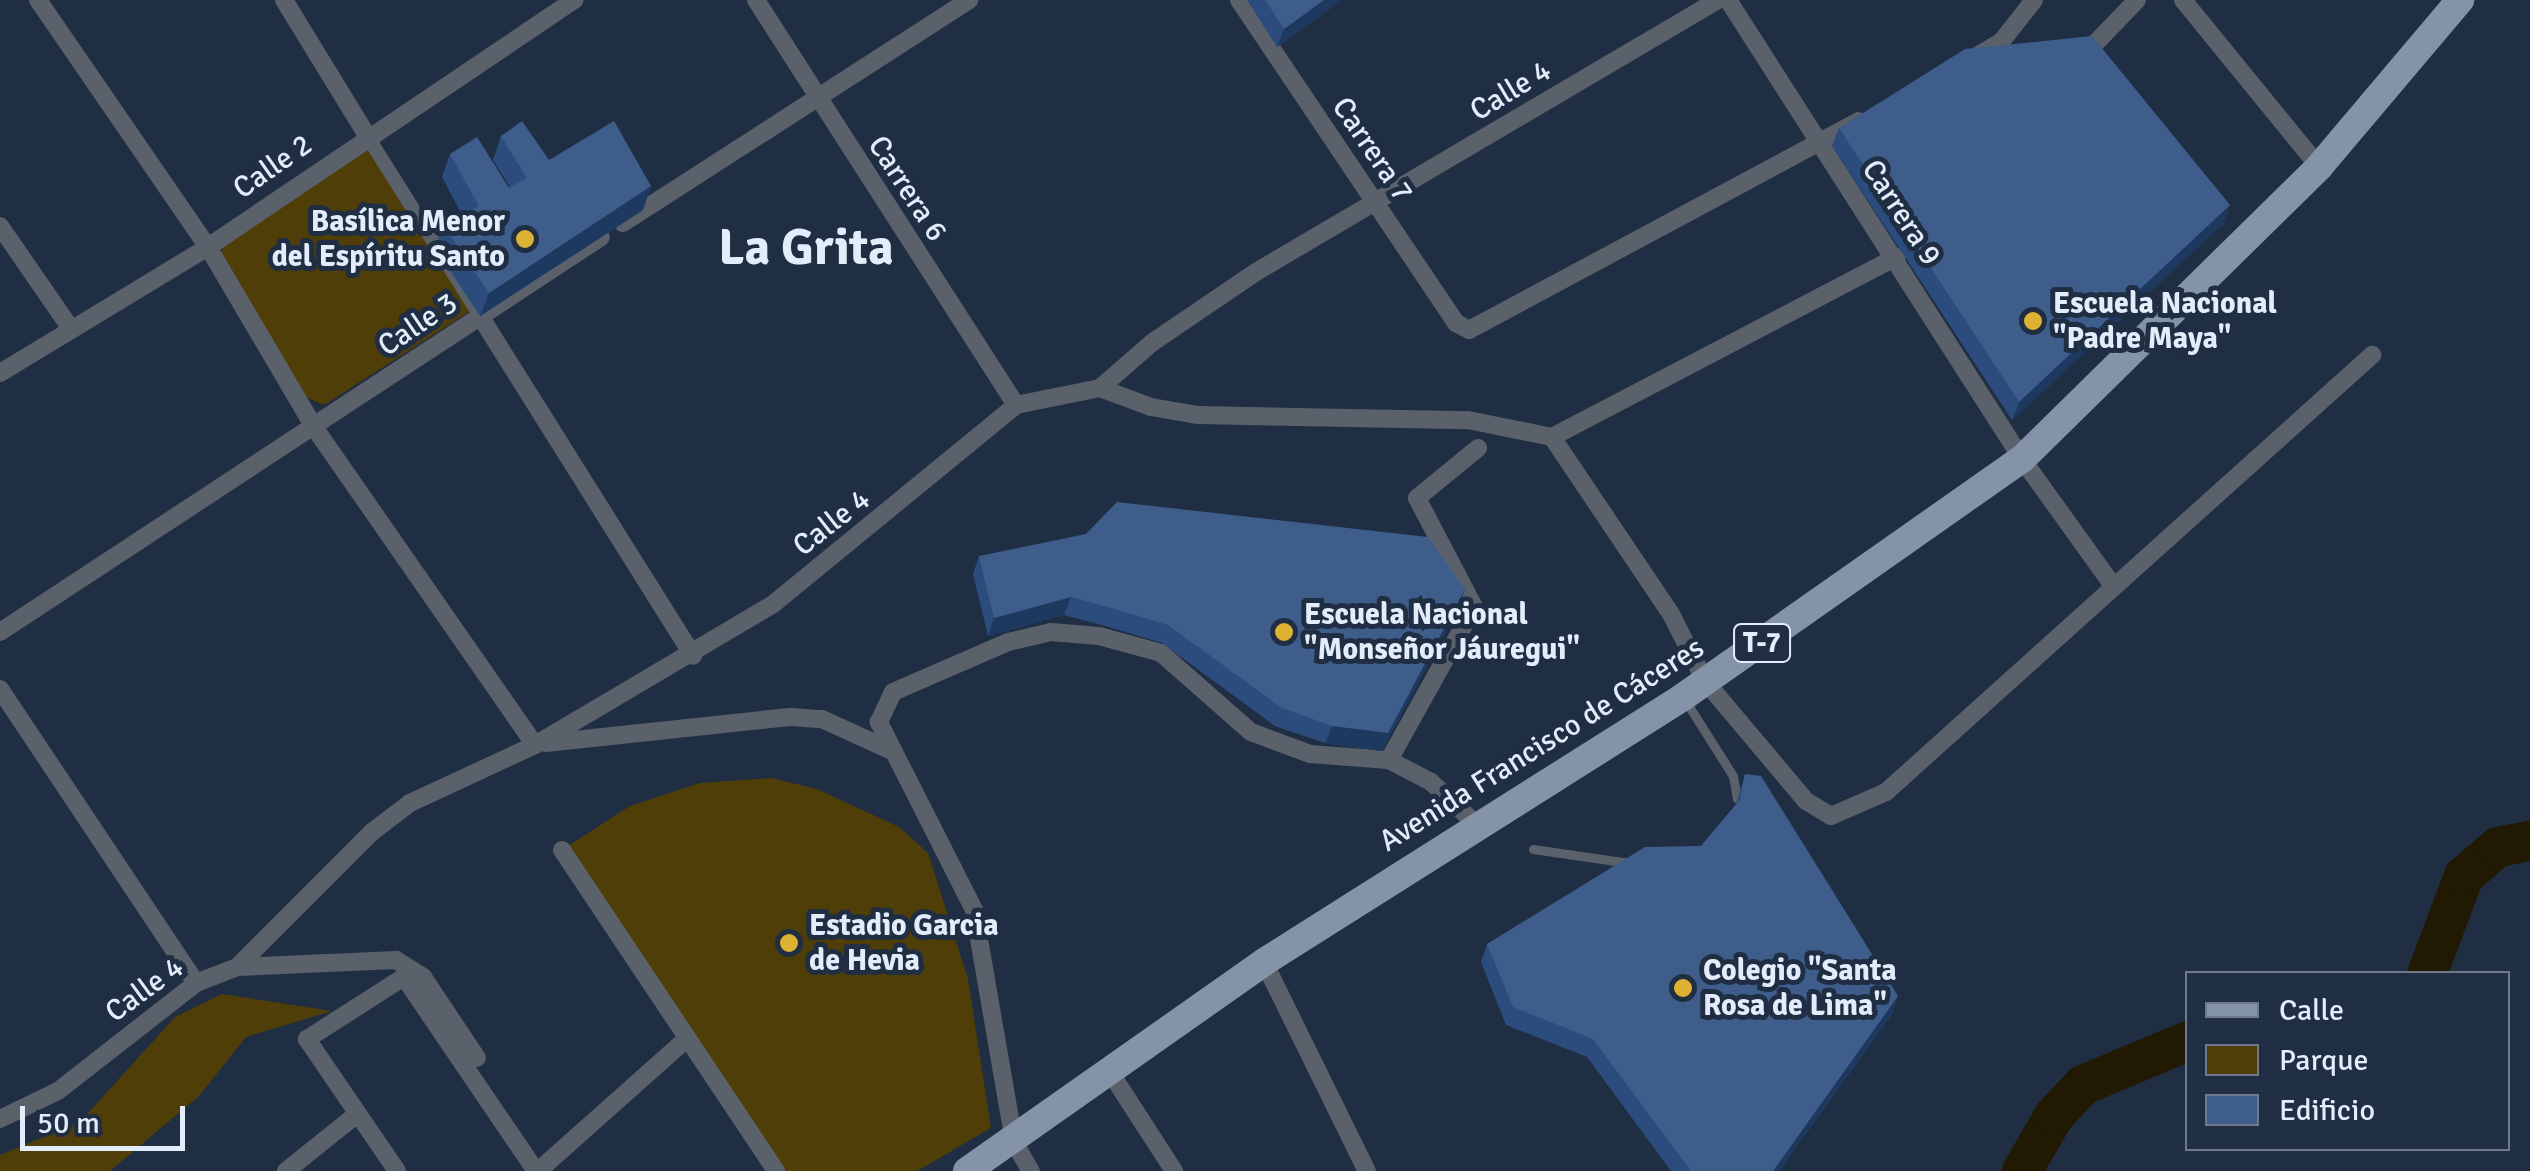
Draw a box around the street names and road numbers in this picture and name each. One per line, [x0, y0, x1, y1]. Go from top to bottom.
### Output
street label: Calle 4 [1464, 53, 1558, 129]
street label: Carrera 7 [1324, 91, 1420, 209]
street label: Calle 2 [227, 127, 319, 207]
street label: Carrera 6 [860, 130, 954, 248]
street label: Carrera 9 [1854, 154, 1948, 272]
street label: Calle 3 [371, 285, 465, 365]
street label: Calle 4 [786, 482, 878, 564]
road number: T-7 [1732, 620, 1792, 666]
street label: Avenida Francisco de Cáceres [1373, 630, 1711, 860]
street label: Calle 4 [99, 950, 191, 1030]

